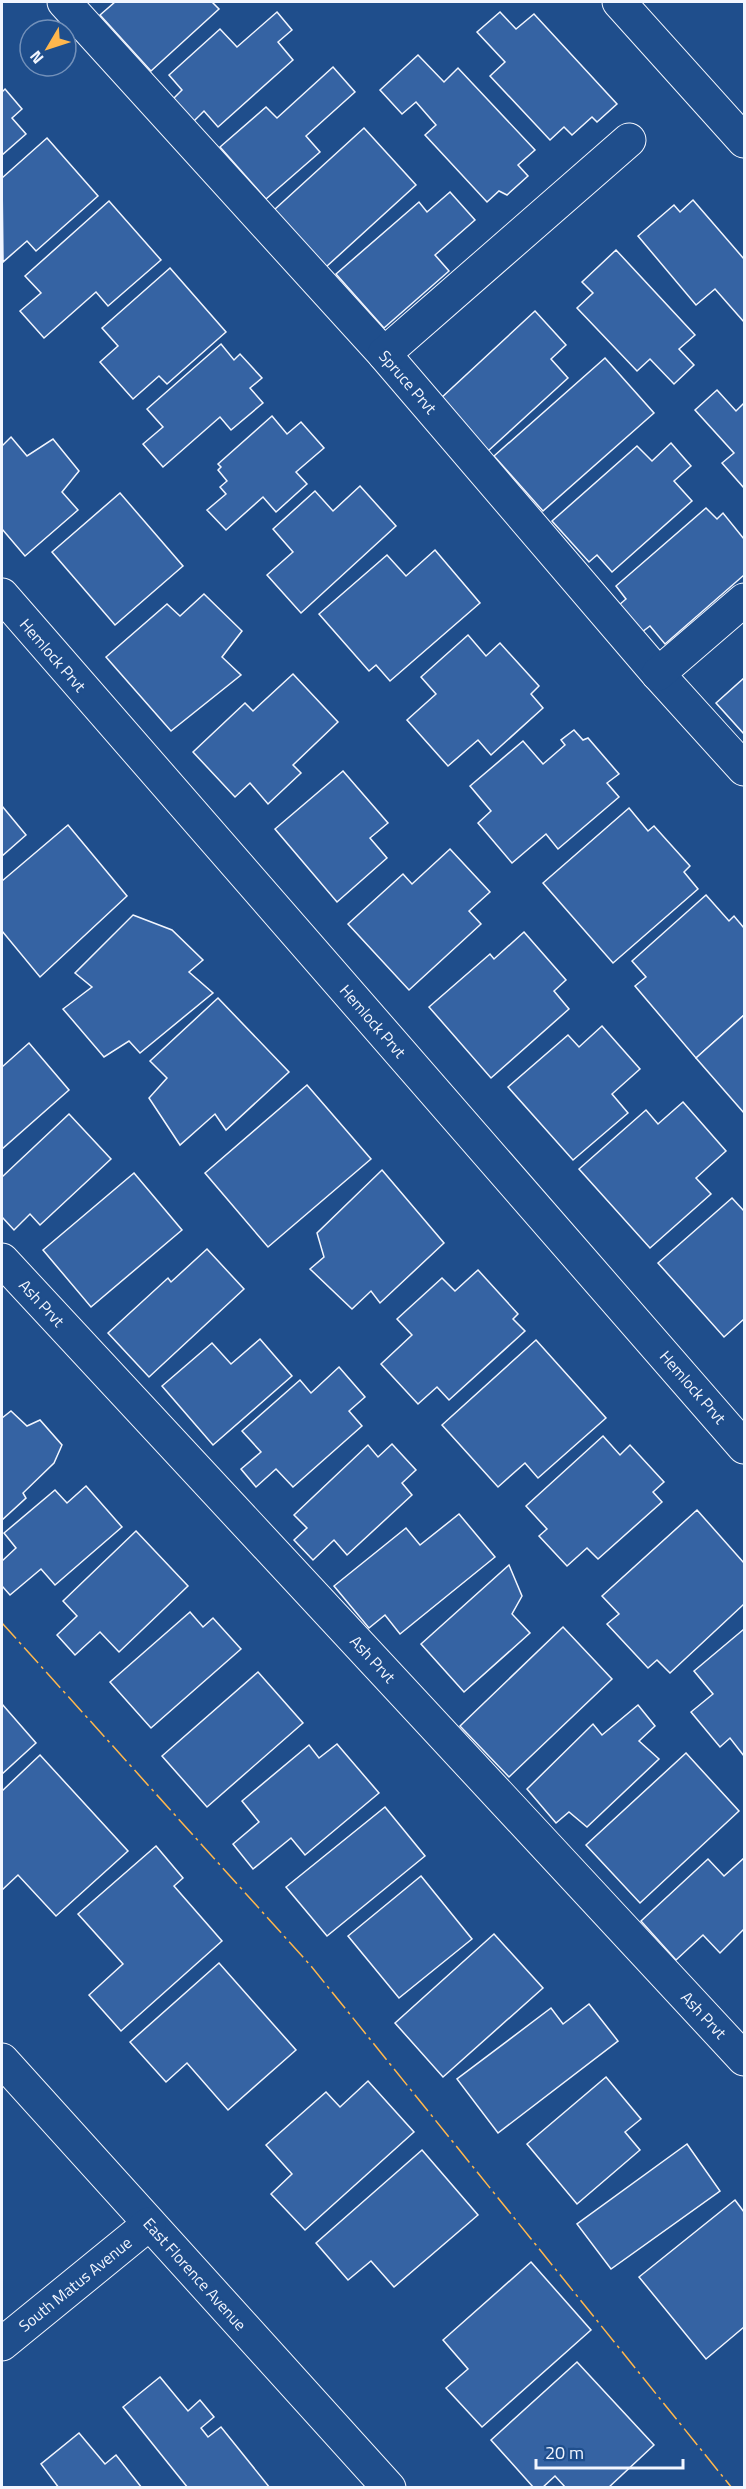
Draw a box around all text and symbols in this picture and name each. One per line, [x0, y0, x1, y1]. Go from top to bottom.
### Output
north arrow [18, 18, 78, 78]
text: N [24, 46, 49, 69]
street label: Spruce Prvt [373, 345, 443, 420]
street label: Hemlock Prvt [14, 613, 92, 697]
street label: Hemlock Prvt [334, 979, 412, 1063]
street label: Ash Prvt [14, 1274, 71, 1332]
street label: Hemlock Prvt [654, 1345, 732, 1429]
street label: Ash Prvt [345, 1630, 402, 1688]
street label: Ash Prvt [676, 1986, 733, 2044]
street label: East Florence Avenue [138, 2212, 252, 2336]
street label: South Matus Avenue [13, 2231, 137, 2337]
scale bar [536, 2432, 683, 2470]
text: 20 m [545, 2439, 584, 2466]

